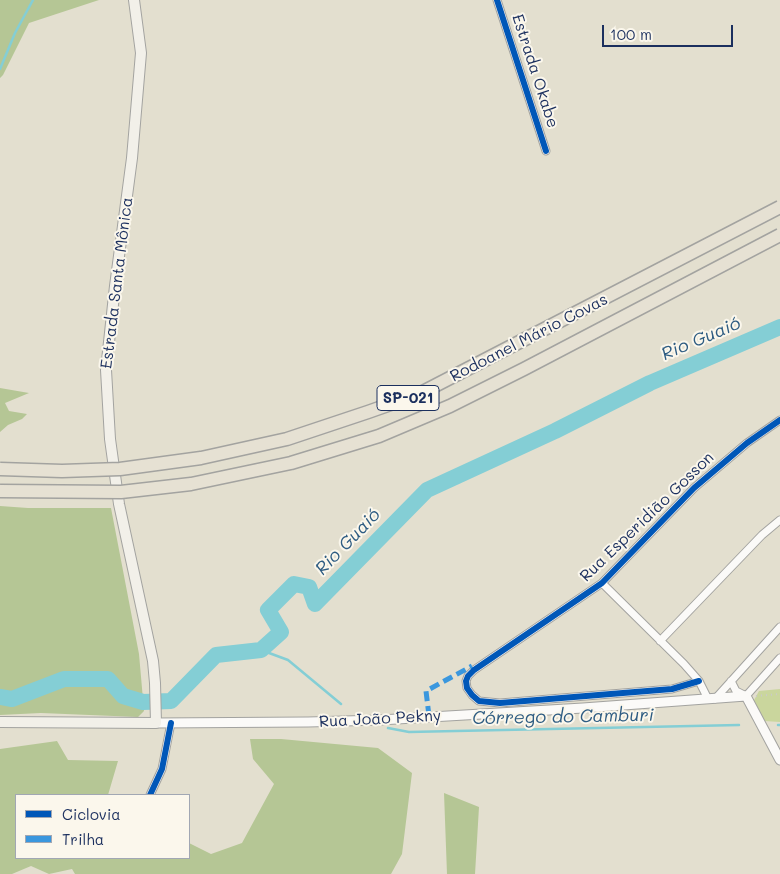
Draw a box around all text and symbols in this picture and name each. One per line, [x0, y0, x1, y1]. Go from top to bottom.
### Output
street label: Estrada Okabe [508, 12, 562, 130]
scale bar [605, 15, 736, 47]
text: 100 m [610, 24, 652, 44]
street label: Estrada Santa Mônica [97, 196, 137, 370]
street label: Rodoanel Mário Covas [447, 290, 611, 386]
water label: Rio Guaió [658, 313, 744, 365]
road number: SP-021 [377, 386, 439, 410]
street label: Rua Esperidião Gosson [576, 448, 718, 586]
water label: Rio Guaió [311, 504, 385, 580]
water label: Córrego do Camburi [472, 705, 654, 729]
street label: Rua João Pekny [318, 706, 442, 732]
legend [15, 794, 190, 859]
text: Ciclovia [62, 804, 121, 824]
text: Trilha [62, 829, 104, 849]

